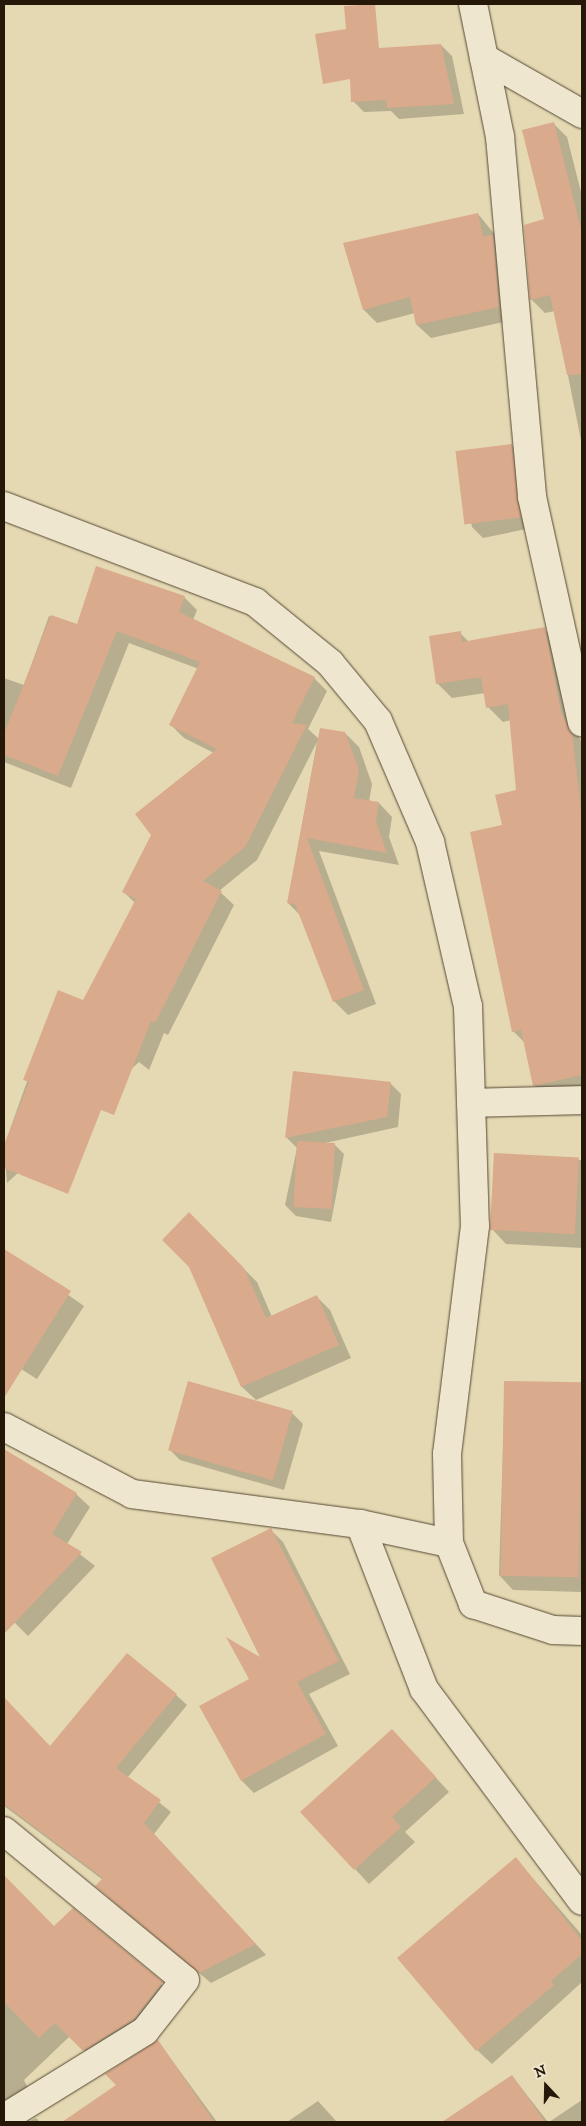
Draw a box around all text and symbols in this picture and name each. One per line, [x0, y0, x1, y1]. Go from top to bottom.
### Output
north arrow [521, 2061, 571, 2111]
text: N [532, 2062, 549, 2082]

